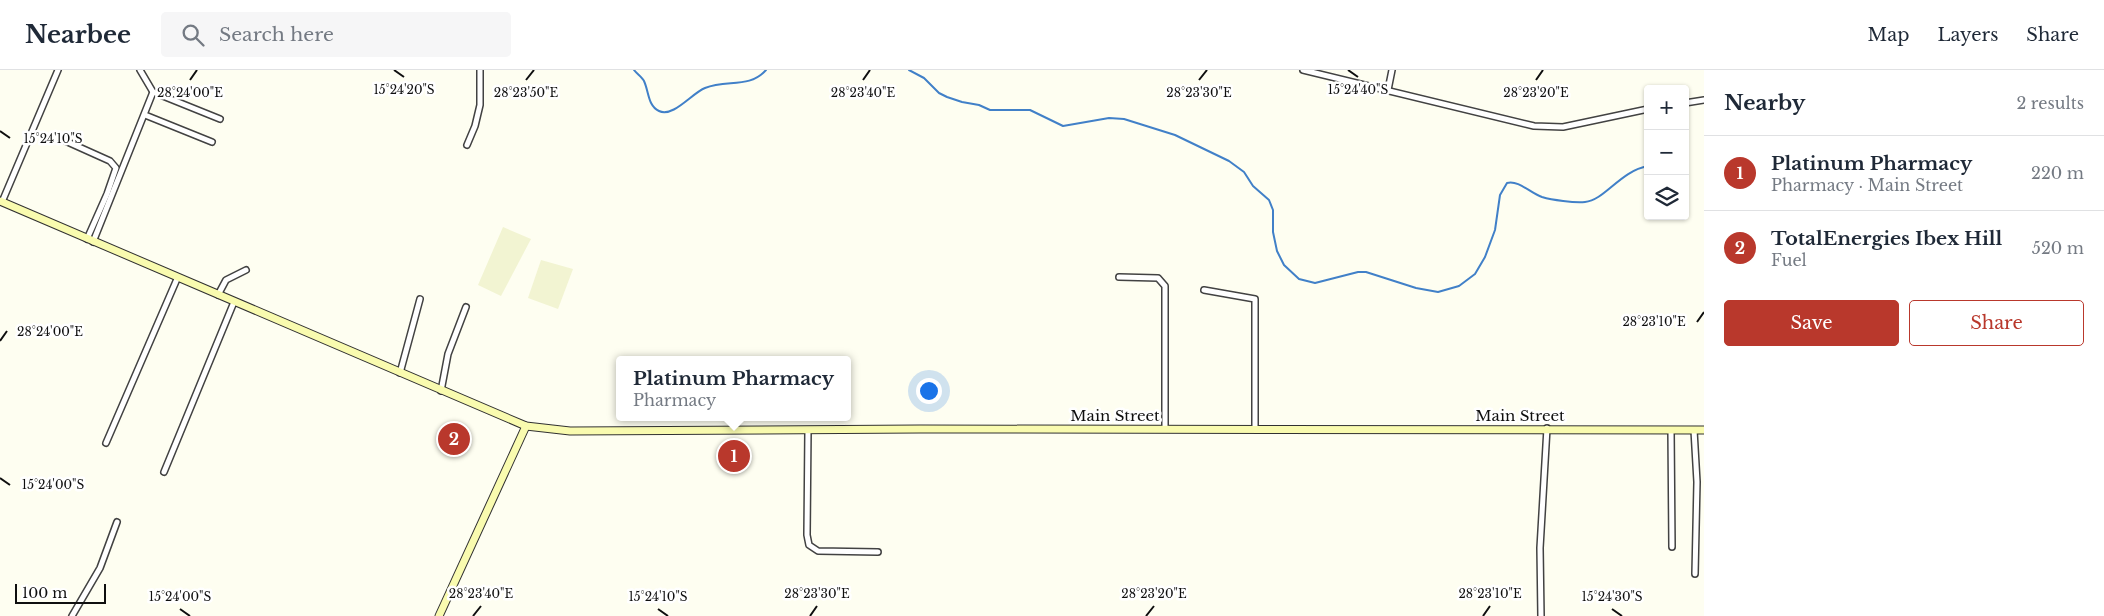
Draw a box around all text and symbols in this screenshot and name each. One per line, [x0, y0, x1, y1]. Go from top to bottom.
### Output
search box [161, 12, 511, 57]
text: Nearbee [25, 20, 131, 49]
icon: search [179, 21, 207, 49]
text: Search here [219, 23, 334, 46]
text: Map [1868, 24, 1909, 46]
text: Layers [1937, 24, 1998, 46]
text: Share [2026, 24, 2079, 46]
text: 15°24'20"S [373, 82, 435, 97]
text: 15°24'40"S [1328, 82, 1388, 97]
text: 28°24'00"E [157, 85, 223, 100]
text: 28°23'50"E [494, 85, 558, 100]
text: 28°23'40"E [831, 85, 895, 100]
text: 28°23'30"E [1166, 85, 1232, 100]
text: 28°23'20"E [1503, 85, 1569, 100]
map controls [1644, 85, 1689, 220]
button: + [1644, 85, 1689, 130]
text: Nearby [1724, 90, 1805, 116]
text: 2 results [2016, 93, 2084, 113]
button: − [1644, 130, 1689, 175]
text: 15°24'10"S [23, 131, 83, 146]
text: Platinum Pharmacy [1771, 152, 1972, 175]
text: 1 [1737, 163, 1743, 183]
text: 220 m [2031, 163, 2084, 183]
button: layers [1644, 175, 1689, 220]
text: Pharmacy · Main Street [1771, 175, 1963, 195]
text: TotalEnergies Ibex Hill [1771, 227, 2002, 250]
text: 2 [1735, 238, 1745, 258]
text: 520 m [2032, 238, 2084, 258]
text: Fuel [1771, 250, 1807, 270]
button: Save [1724, 300, 1899, 346]
button: Share [1909, 300, 2084, 346]
text: 28°23'10"E [1622, 314, 1686, 329]
text: 28°24'00"E [17, 324, 83, 339]
popup [616, 356, 851, 421]
text: Platinum Pharmacy [633, 367, 834, 390]
your location [916, 378, 942, 404]
text: Pharmacy [633, 390, 716, 410]
street label: Main Street [1070, 406, 1160, 425]
street label: Main Street [1475, 406, 1565, 425]
pin: 2 [438, 420, 470, 458]
pin: 1 [718, 437, 750, 475]
text: 15°24'00"S [22, 477, 84, 492]
scale bar [15, 581, 106, 604]
text: 100 m [22, 584, 67, 602]
text: 28°23'40"E [449, 586, 513, 601]
text: 28°23'30"E [784, 586, 850, 601]
text: 28°23'20"E [1121, 586, 1187, 601]
text: 28°23'10"E [1458, 586, 1522, 601]
text: 15°24'00"S [149, 589, 211, 604]
text: 15°24'10"S [628, 589, 688, 604]
text: 15°24'30"S [1581, 589, 1643, 604]

